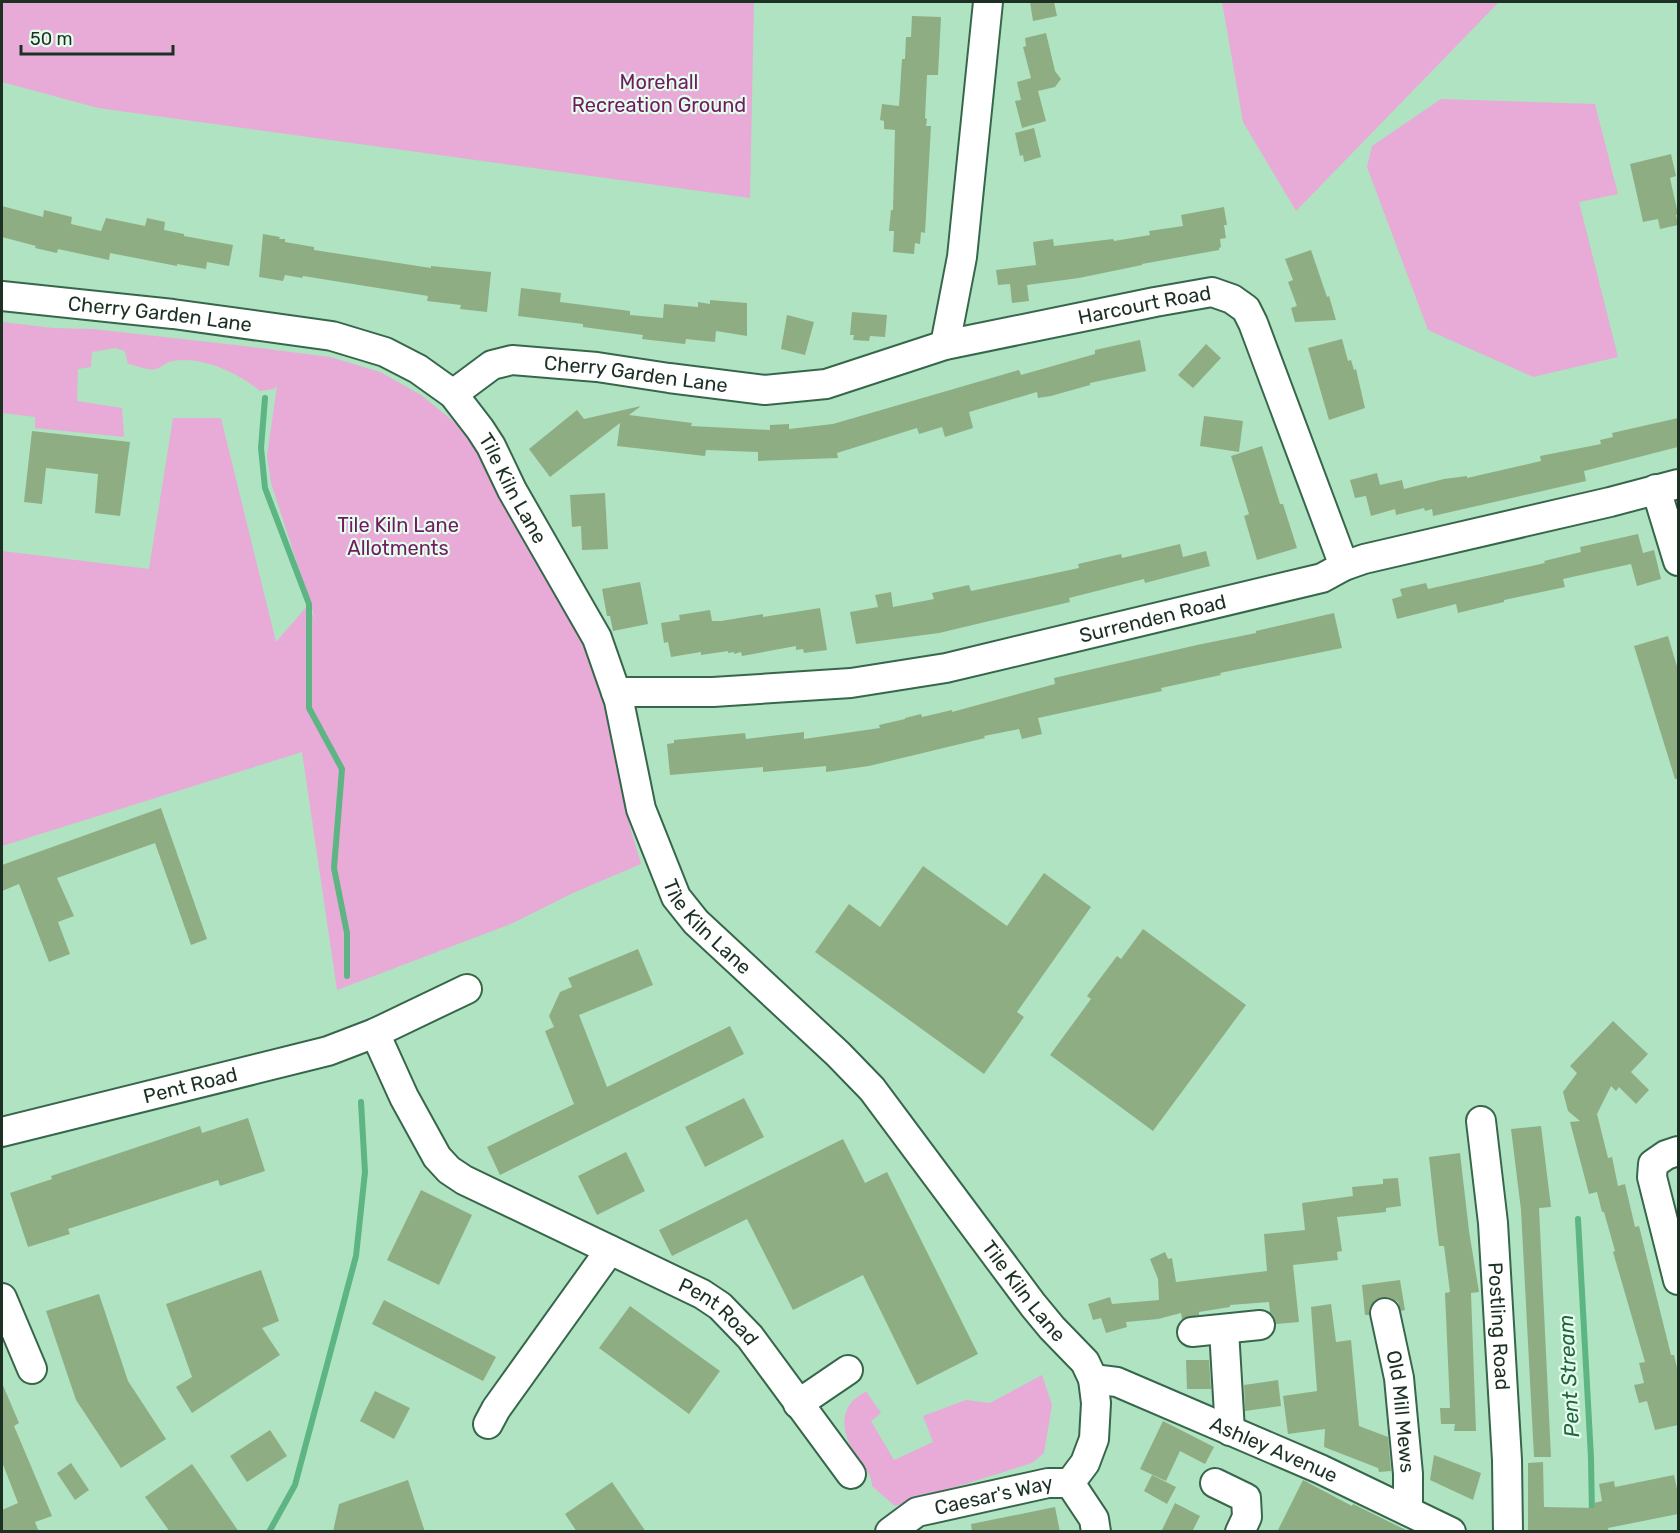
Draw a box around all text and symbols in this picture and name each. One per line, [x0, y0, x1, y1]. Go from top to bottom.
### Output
scale bar [21, 18, 172, 56]
text: 50 m [30, 28, 73, 50]
park label: Morehall Recreation Ground [572, 70, 746, 117]
street label: Harcourt Road [1076, 280, 1213, 330]
street label: Cherry Garden Lane [67, 291, 254, 337]
street label: Cherry Garden Lane [543, 351, 729, 397]
street label: Tile Kiln Lane [474, 428, 552, 548]
park label: Tile Kiln Lane Allotments [337, 513, 459, 560]
street label: Surrenden Road [1077, 589, 1229, 648]
street label: Tile Kiln Lane [658, 875, 756, 979]
street label: Pent Road [141, 1062, 240, 1108]
street label: Tile Kiln Lane [977, 1236, 1071, 1347]
street label: Postling Road [1483, 1261, 1515, 1391]
street label: Pent Road [675, 1273, 764, 1350]
water label: Pent Stream [1553, 1314, 1584, 1438]
street label: Old Mill Mews [1381, 1348, 1420, 1474]
street label: Ashley Avenue [1207, 1411, 1342, 1488]
street label: Caesar's Way [932, 1470, 1055, 1520]

